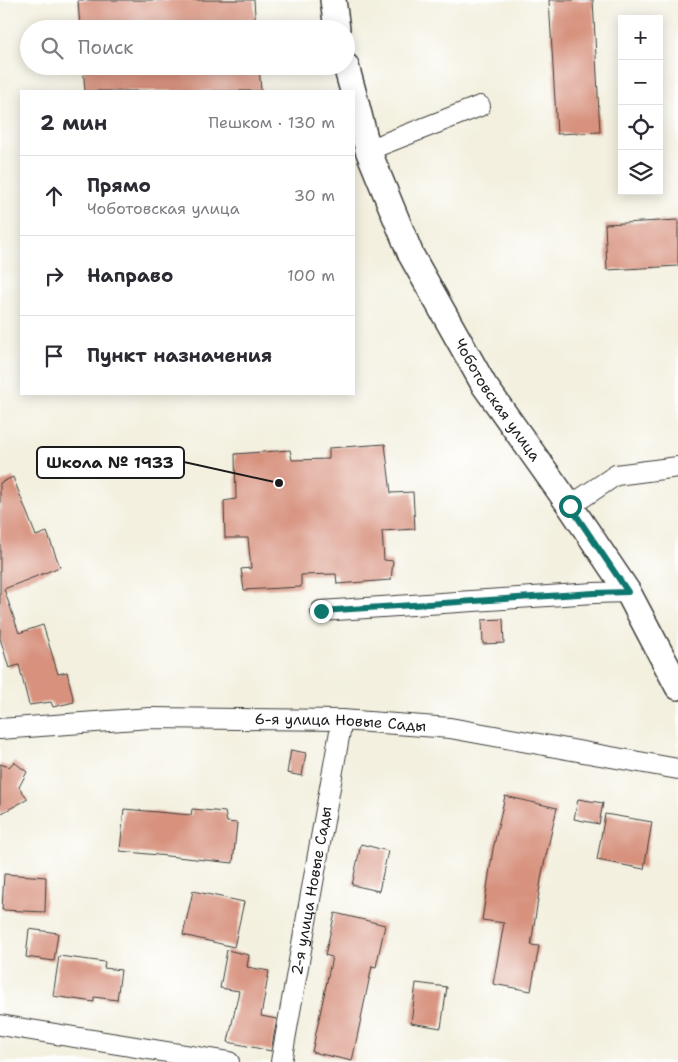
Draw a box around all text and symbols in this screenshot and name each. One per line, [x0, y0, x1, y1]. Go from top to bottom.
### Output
map controls [618, 15, 663, 195]
button: + [618, 15, 663, 60]
search box [20, 20, 355, 75]
icon: search [38, 34, 66, 62]
text: Поиск [78, 35, 133, 60]
button: − [618, 60, 663, 105]
button: locate [618, 105, 663, 150]
text: 2 мин [40, 109, 107, 137]
text: Пешком · 130 m [208, 112, 335, 133]
button: layers [618, 150, 663, 195]
text: Прямо [87, 173, 151, 198]
icon: ahead [40, 182, 68, 210]
text: 30 m [294, 185, 335, 206]
text: Чоботовская улица [87, 198, 240, 219]
icon: right [40, 262, 68, 290]
text: Направо [87, 263, 173, 288]
text: 100 m [287, 265, 335, 286]
street label: Чоботовская улица [450, 335, 545, 466]
icon: arrive [40, 342, 68, 370]
text: Пункт назначения [87, 343, 272, 368]
callout: Школа № 1933 [37, 447, 184, 478]
text: Школа № 1933 [46, 452, 174, 473]
route start [559, 495, 582, 518]
route end [310, 600, 333, 623]
street label: 6-я улица Новые Сады [255, 709, 427, 736]
street label: 2-я улица Новые Сады [287, 805, 336, 977]

